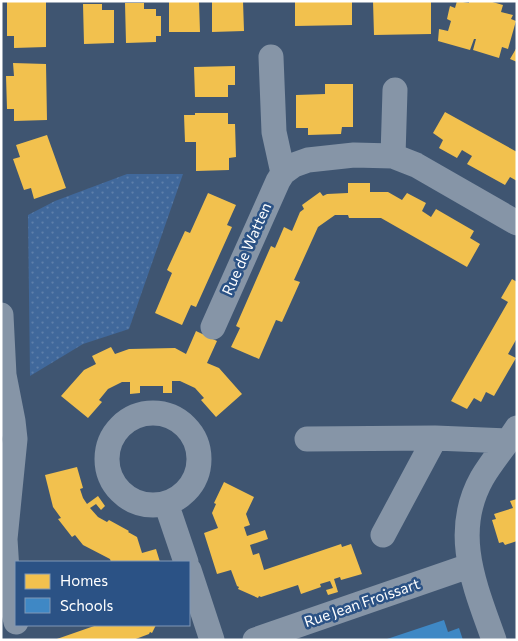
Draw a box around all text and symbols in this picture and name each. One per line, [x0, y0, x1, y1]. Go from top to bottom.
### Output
street label: Rue de Watten [218, 199, 275, 298]
legend [15, 561, 190, 626]
text: Homes [60, 571, 108, 589]
street label: Rue Jean Froissart [301, 574, 422, 630]
text: Schools [60, 596, 114, 614]

